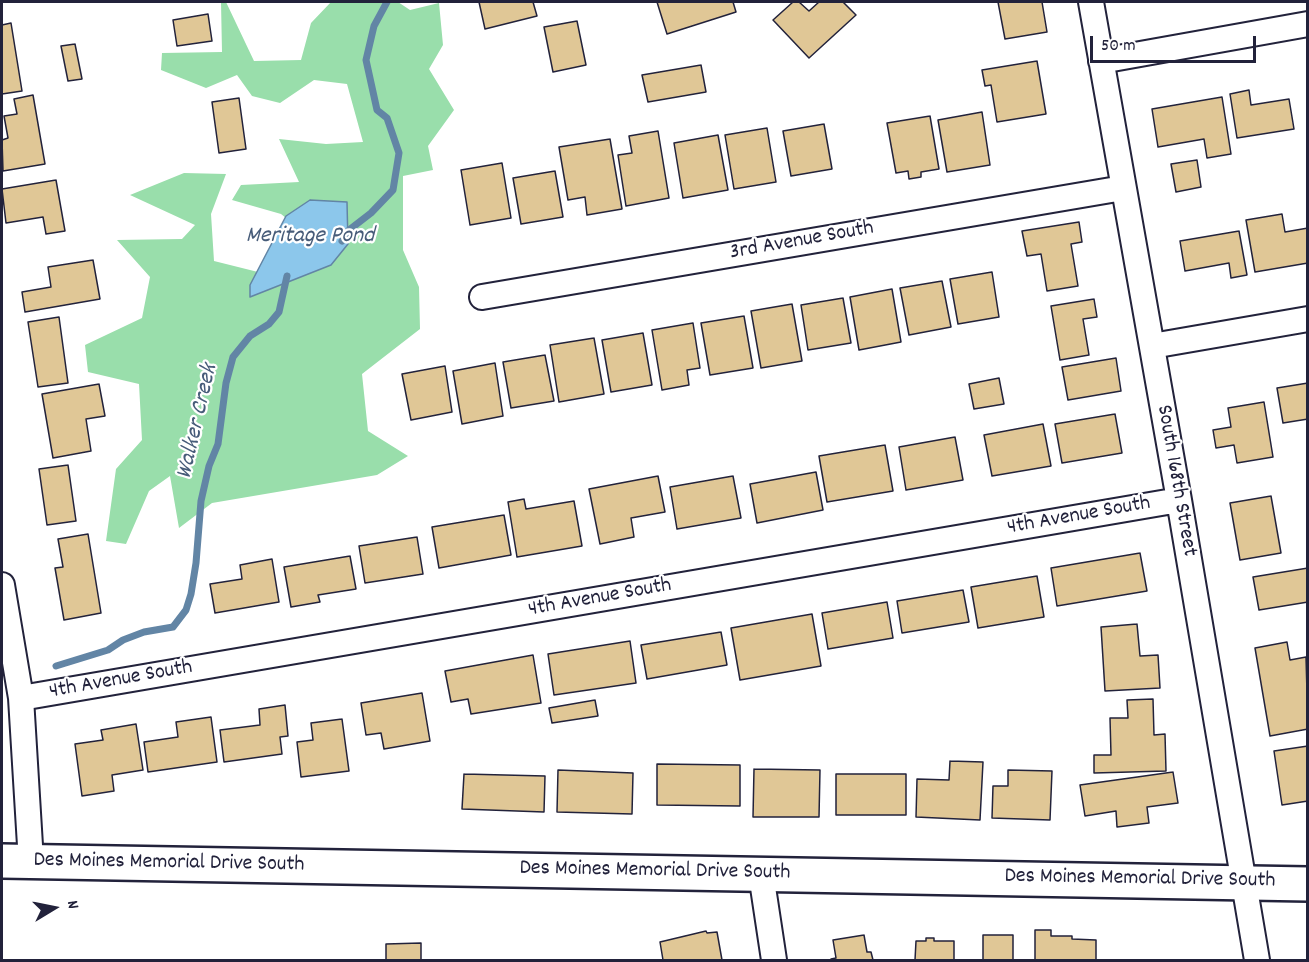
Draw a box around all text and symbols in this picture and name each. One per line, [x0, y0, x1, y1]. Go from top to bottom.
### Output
scale bar [1093, 24, 1260, 62]
text: 50 m [1101, 34, 1136, 59]
street label: 3rd Avenue South [728, 216, 876, 268]
water label: Meritage Pond [246, 224, 374, 252]
water label: Walker Creek [172, 362, 226, 482]
street label: South 168th Street [1149, 403, 1201, 559]
street label: 4th Avenue South [1005, 491, 1153, 543]
street label: 4th Avenue South [526, 573, 674, 625]
street label: 4th Avenue South [47, 655, 195, 707]
street label: Des Moines Memorial Drive South [33, 848, 305, 880]
street label: Des Moines Memorial Drive South [519, 856, 791, 888]
street label: Des Moines Memorial Drive South [1004, 864, 1276, 896]
north arrow [24, 878, 84, 938]
text: N [60, 899, 84, 911]

